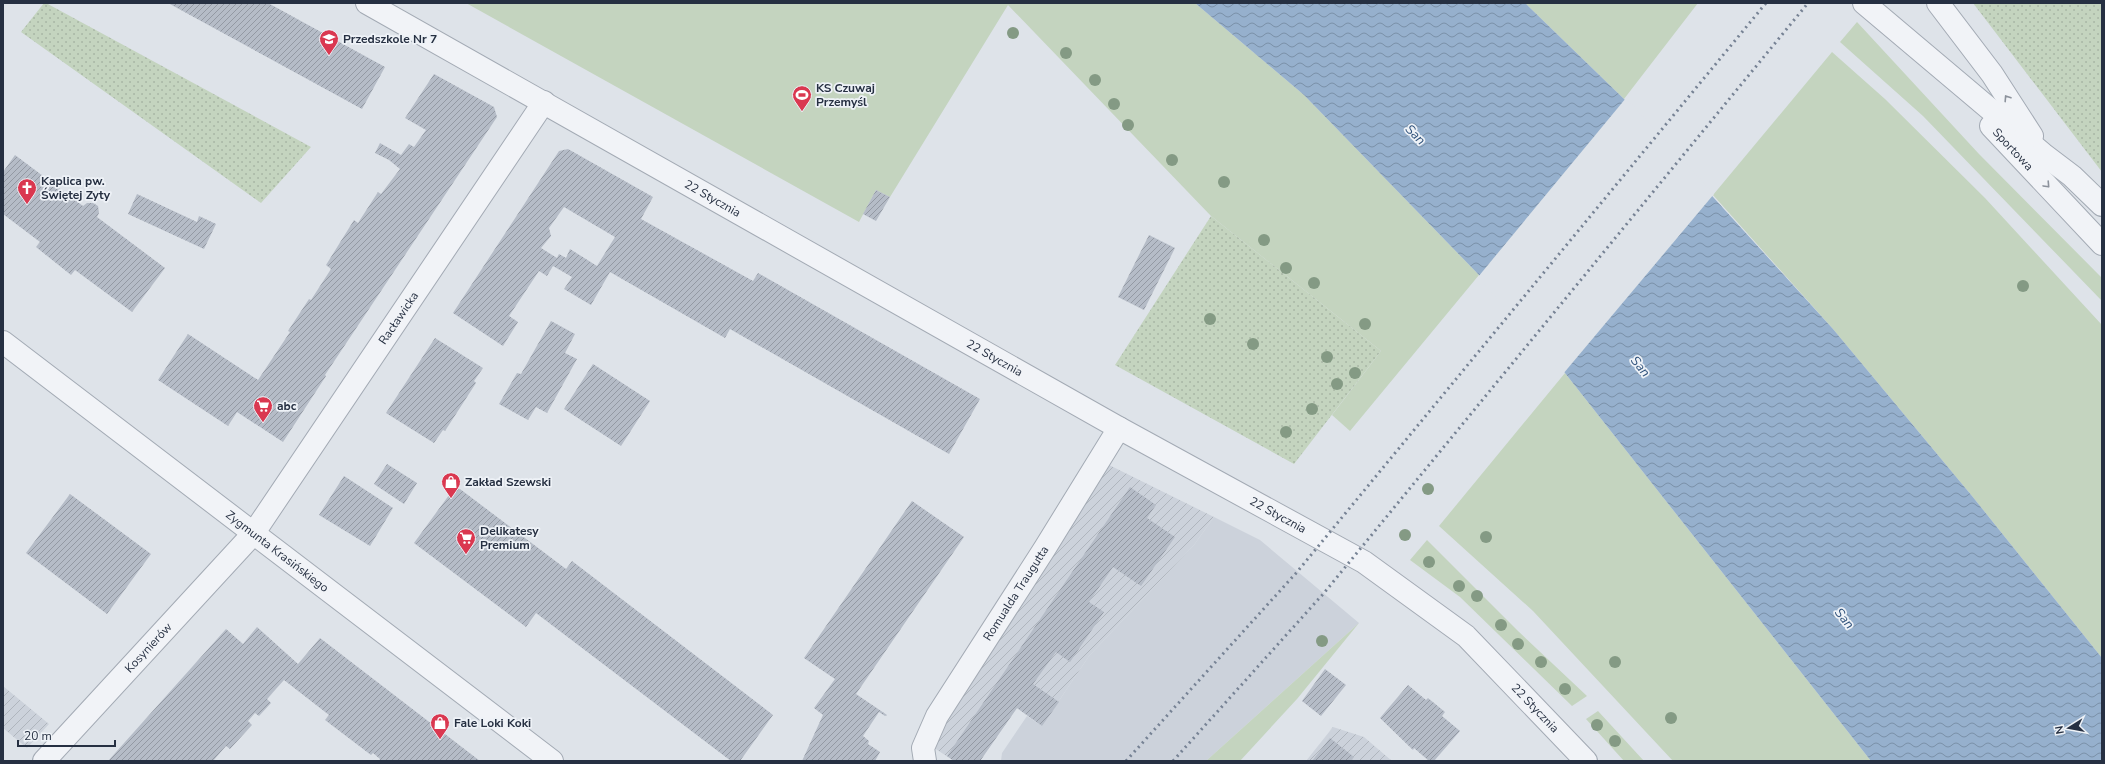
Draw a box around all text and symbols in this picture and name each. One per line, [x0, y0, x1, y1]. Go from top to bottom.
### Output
school or university icon: Przedszkole Nr 7 [318, 28, 340, 56]
place label: Przedszkole Nr 7 [343, 31, 437, 47]
place label: KS Czuwaj Przemyśl [816, 80, 875, 110]
sports icon: KS Czuwaj Przemyśl [791, 84, 813, 112]
one-way arrow [2005, 95, 2012, 102]
water label: San [1401, 120, 1430, 149]
street label: Sportowa [1989, 125, 2037, 174]
place label: Kaplica pw. Świętej Zyty [41, 173, 111, 203]
street label: 22 Stycznia [682, 176, 744, 221]
church icon: Kaplica pw. Świętej Zyty [16, 177, 38, 205]
one-way arrow [2042, 180, 2049, 188]
street label: Racławicka [375, 288, 422, 348]
street label: 22 Stycznia [964, 335, 1026, 380]
water label: San [1626, 352, 1654, 381]
supermarket icon: abc [252, 395, 274, 423]
place label: abc [277, 398, 297, 414]
shop icon: Zakład Szewski [440, 471, 462, 499]
place label: Zakład Szewski [465, 474, 551, 490]
street label: 22 Stycznia [1247, 493, 1309, 537]
street label: Zygmunta Krasińskiego [222, 507, 332, 596]
place label: Delikatesy Premium [480, 523, 539, 553]
supermarket icon: Delikatesy Premium [455, 527, 477, 555]
street label: Romualda Traugutta [979, 543, 1052, 644]
water label: San [1830, 604, 1858, 633]
street label: Kosynierów [121, 619, 175, 676]
street label: 22 Stycznia [1508, 680, 1563, 736]
north arrow [2049, 708, 2089, 748]
shop icon: Fale Loki Koki [429, 712, 451, 740]
place label: Fale Loki Koki [454, 715, 531, 731]
scale bar [18, 722, 115, 748]
text: N [2052, 724, 2068, 735]
text: 20 m [24, 728, 52, 744]

